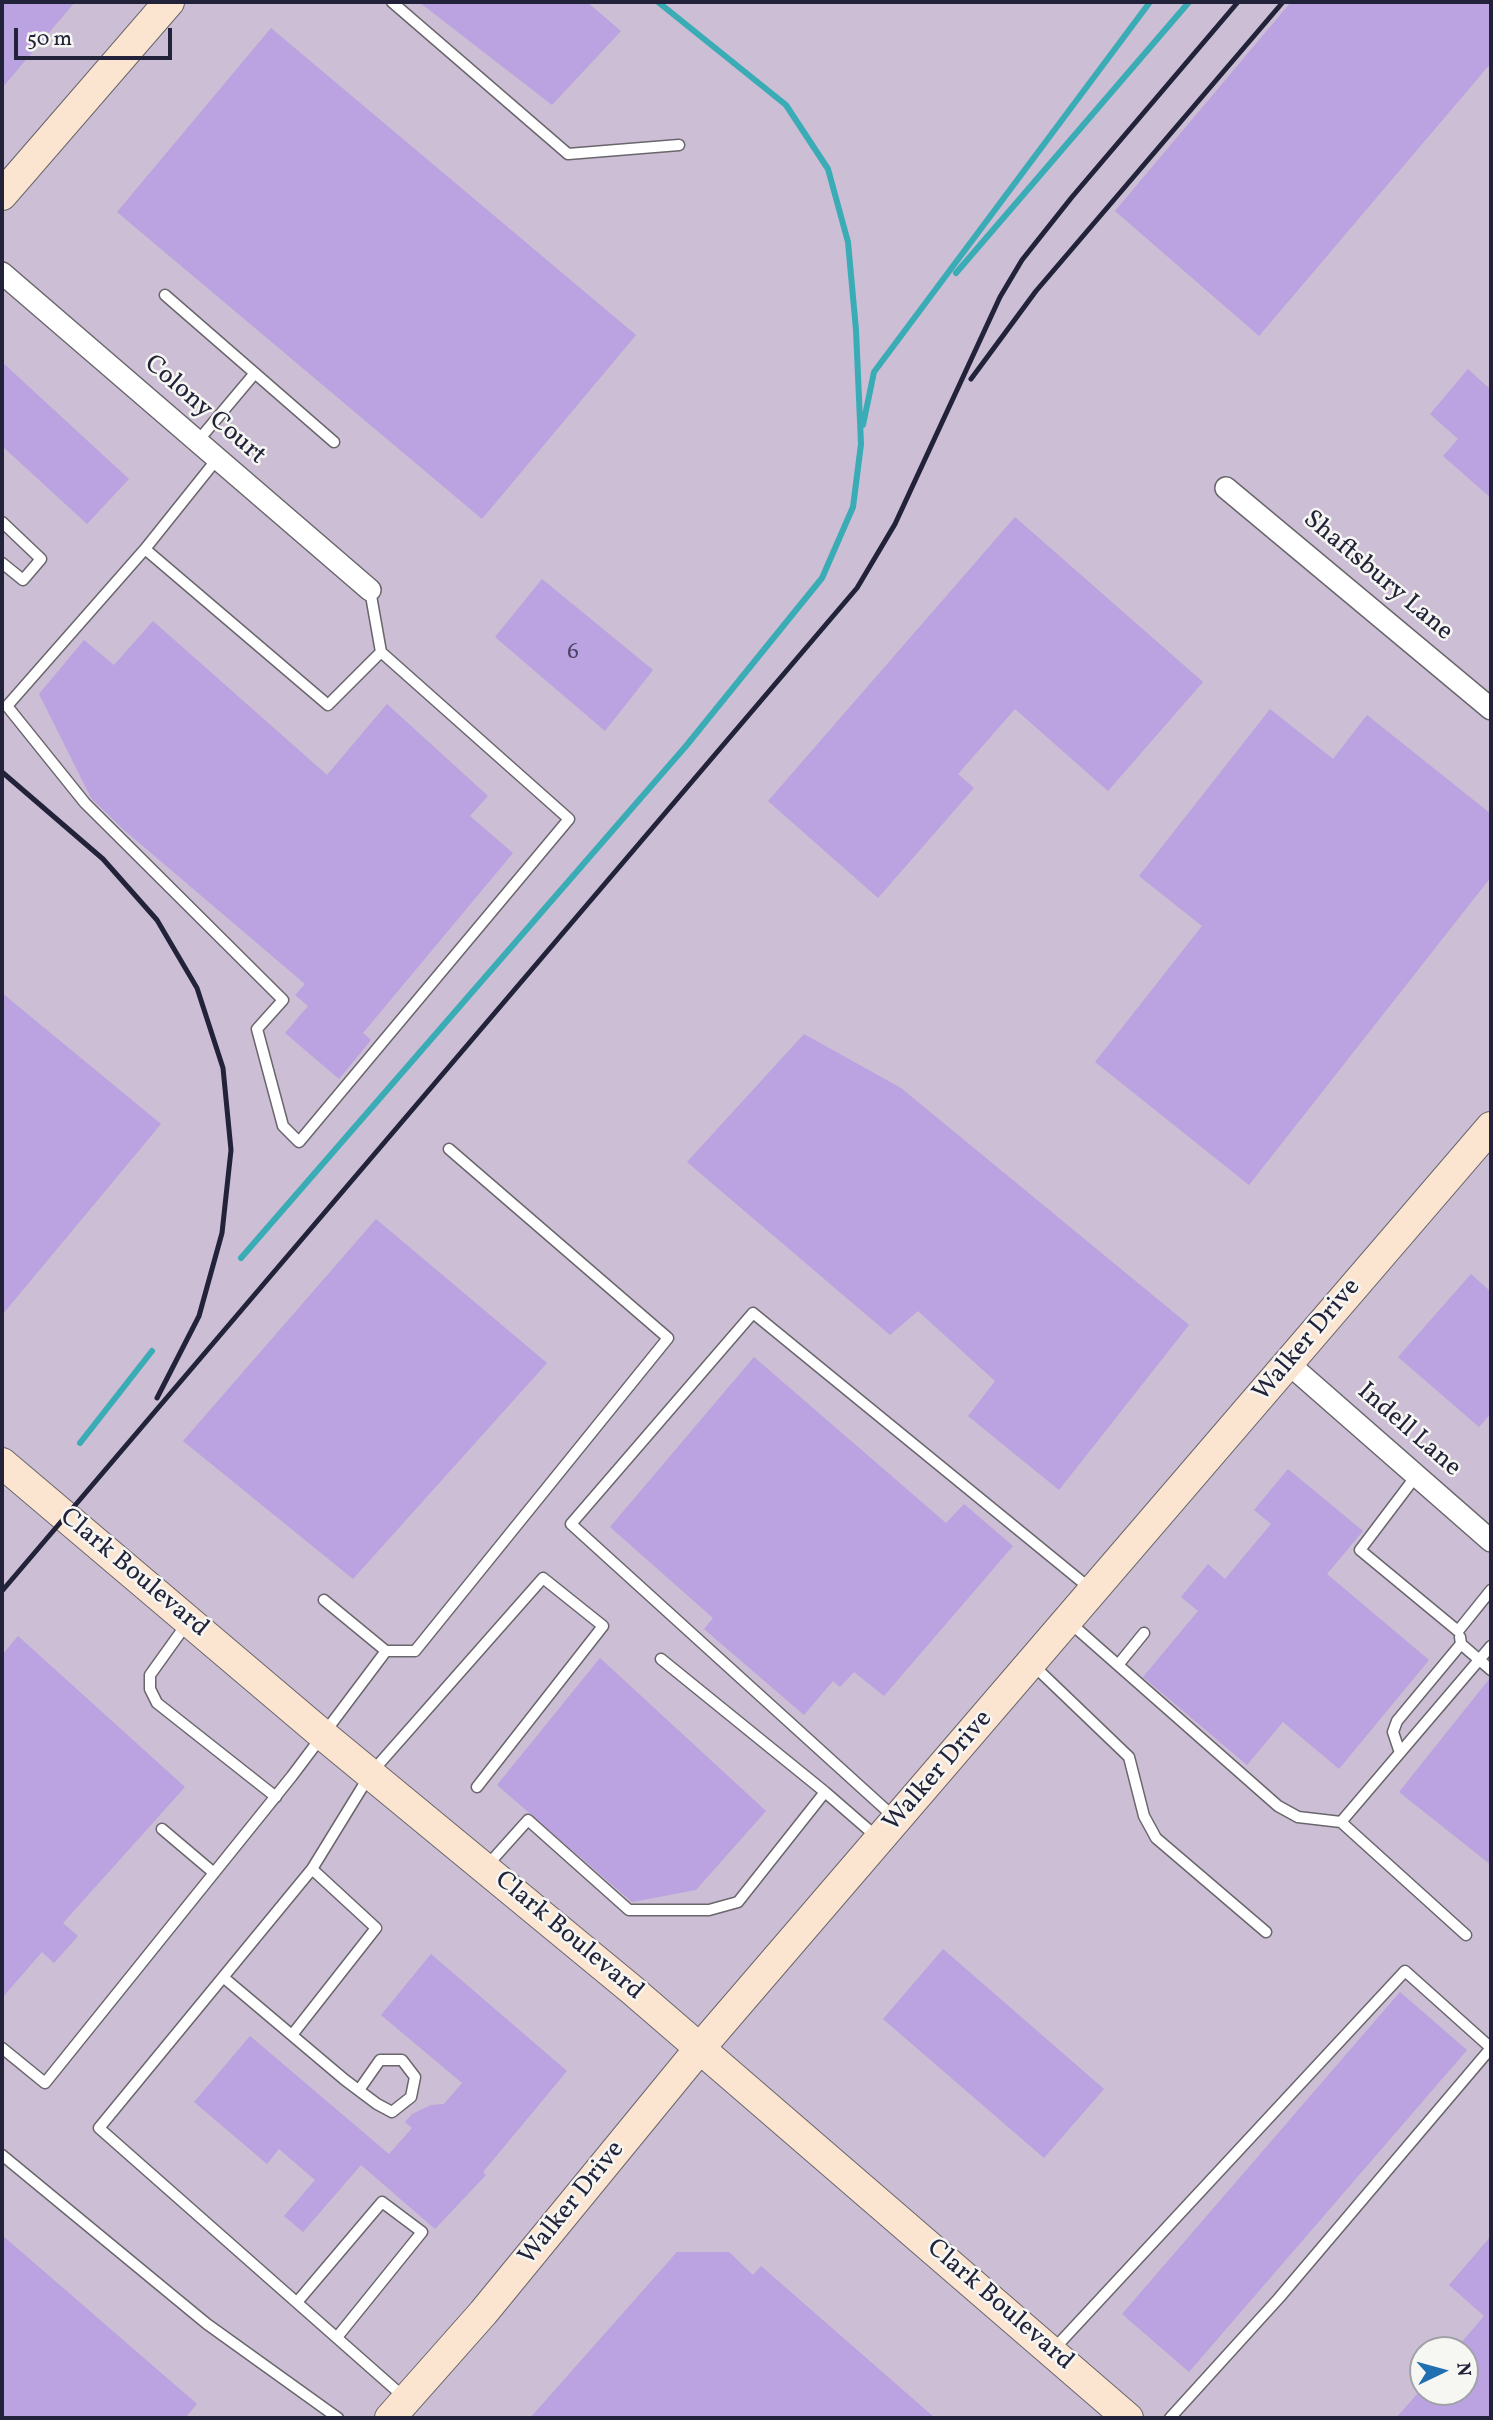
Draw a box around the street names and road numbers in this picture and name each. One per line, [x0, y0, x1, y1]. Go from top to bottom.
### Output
street label: Colony Court [137, 350, 271, 472]
street label: Shaftsbury Lane [1296, 505, 1458, 649]
street label: Walker Drive [1248, 1273, 1368, 1409]
street label: Indell Lane [1350, 1377, 1466, 1485]
street label: Clark Boulevard [52, 1503, 214, 1645]
street label: Walker Drive [878, 1705, 1000, 1839]
street label: Clark Boulevard [487, 1866, 649, 2008]
street label: Walker Drive [513, 2136, 633, 2272]
street label: Clark Boulevard [919, 2234, 1079, 2378]

